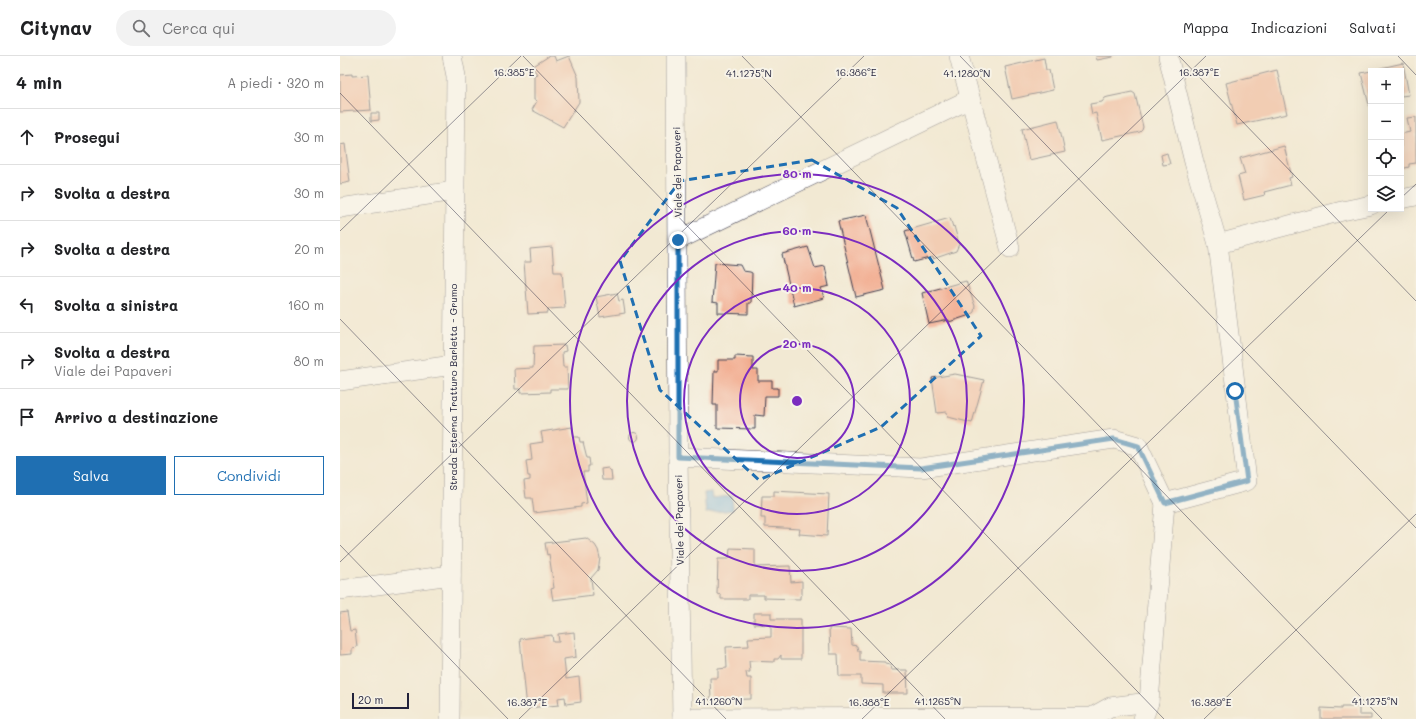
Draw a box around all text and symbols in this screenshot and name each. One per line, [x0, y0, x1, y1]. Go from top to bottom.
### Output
search box [116, 10, 396, 46]
text: Citynav [20, 15, 92, 40]
icon: search [130, 17, 152, 39]
text: Cerca qui [162, 18, 235, 38]
text: Mappa [1183, 18, 1229, 37]
text: Indicazioni [1251, 18, 1327, 37]
text: Salvati [1349, 18, 1396, 37]
text: 16.385°E [494, 65, 535, 79]
text: 16.386°E [836, 65, 877, 79]
text: 16.387°E [1179, 65, 1220, 79]
text: 41.1275°N [726, 66, 772, 80]
text: 41.1280°N [944, 66, 990, 80]
map controls [1368, 68, 1404, 212]
button: + [1368, 68, 1404, 104]
text: 4 min [16, 71, 62, 93]
text: A piedi · 320 m [227, 74, 324, 91]
button: − [1368, 104, 1404, 140]
icon: ahead [16, 126, 38, 148]
text: Prosegui [54, 127, 120, 147]
street label: Viale dei Papaveri [669, 127, 685, 217]
text: 30 m [294, 128, 324, 145]
button: locate [1368, 140, 1404, 176]
text: 80 m [782, 165, 812, 181]
button: layers [1368, 176, 1404, 212]
icon: right [16, 182, 38, 204]
text: Svolta a destra [54, 183, 170, 203]
text: 30 m [294, 184, 324, 201]
text: 60 m [783, 222, 811, 238]
route end [669, 231, 687, 249]
icon: right [16, 238, 38, 260]
text: Svolta a destra [54, 239, 170, 259]
text: 20 m [294, 240, 324, 257]
text: 40 m [782, 279, 812, 295]
street label: Strada Esterna Tratturo Barletta - Grumo [446, 283, 460, 491]
icon: left [16, 294, 38, 316]
text: Svolta a sinistra [54, 295, 178, 315]
text: 160 m [288, 296, 324, 313]
text: 20 m [783, 335, 811, 351]
text: Svolta a destra [54, 342, 170, 362]
icon: right [16, 350, 38, 372]
text: 80 m [294, 352, 324, 369]
text: Viale dei Papaveri [54, 362, 172, 379]
route start [1226, 382, 1244, 400]
centre of rings [790, 394, 804, 408]
icon: arrive [16, 406, 38, 428]
text: Arrivo a destinazione [54, 407, 218, 427]
button: Salva [16, 456, 166, 495]
button: Condividi [174, 456, 324, 495]
street label: Viale dei Papaveri [671, 475, 687, 565]
scale bar [352, 691, 409, 710]
text: 20 m [358, 692, 383, 707]
text: 41.1260°N [696, 694, 742, 708]
text: 41.1265°N [915, 694, 961, 708]
text: 41.1275°N [1352, 694, 1398, 708]
text: 16.387°E [507, 695, 548, 709]
text: 16.388°E [848, 695, 890, 709]
text: 16.389°E [1191, 695, 1232, 709]

